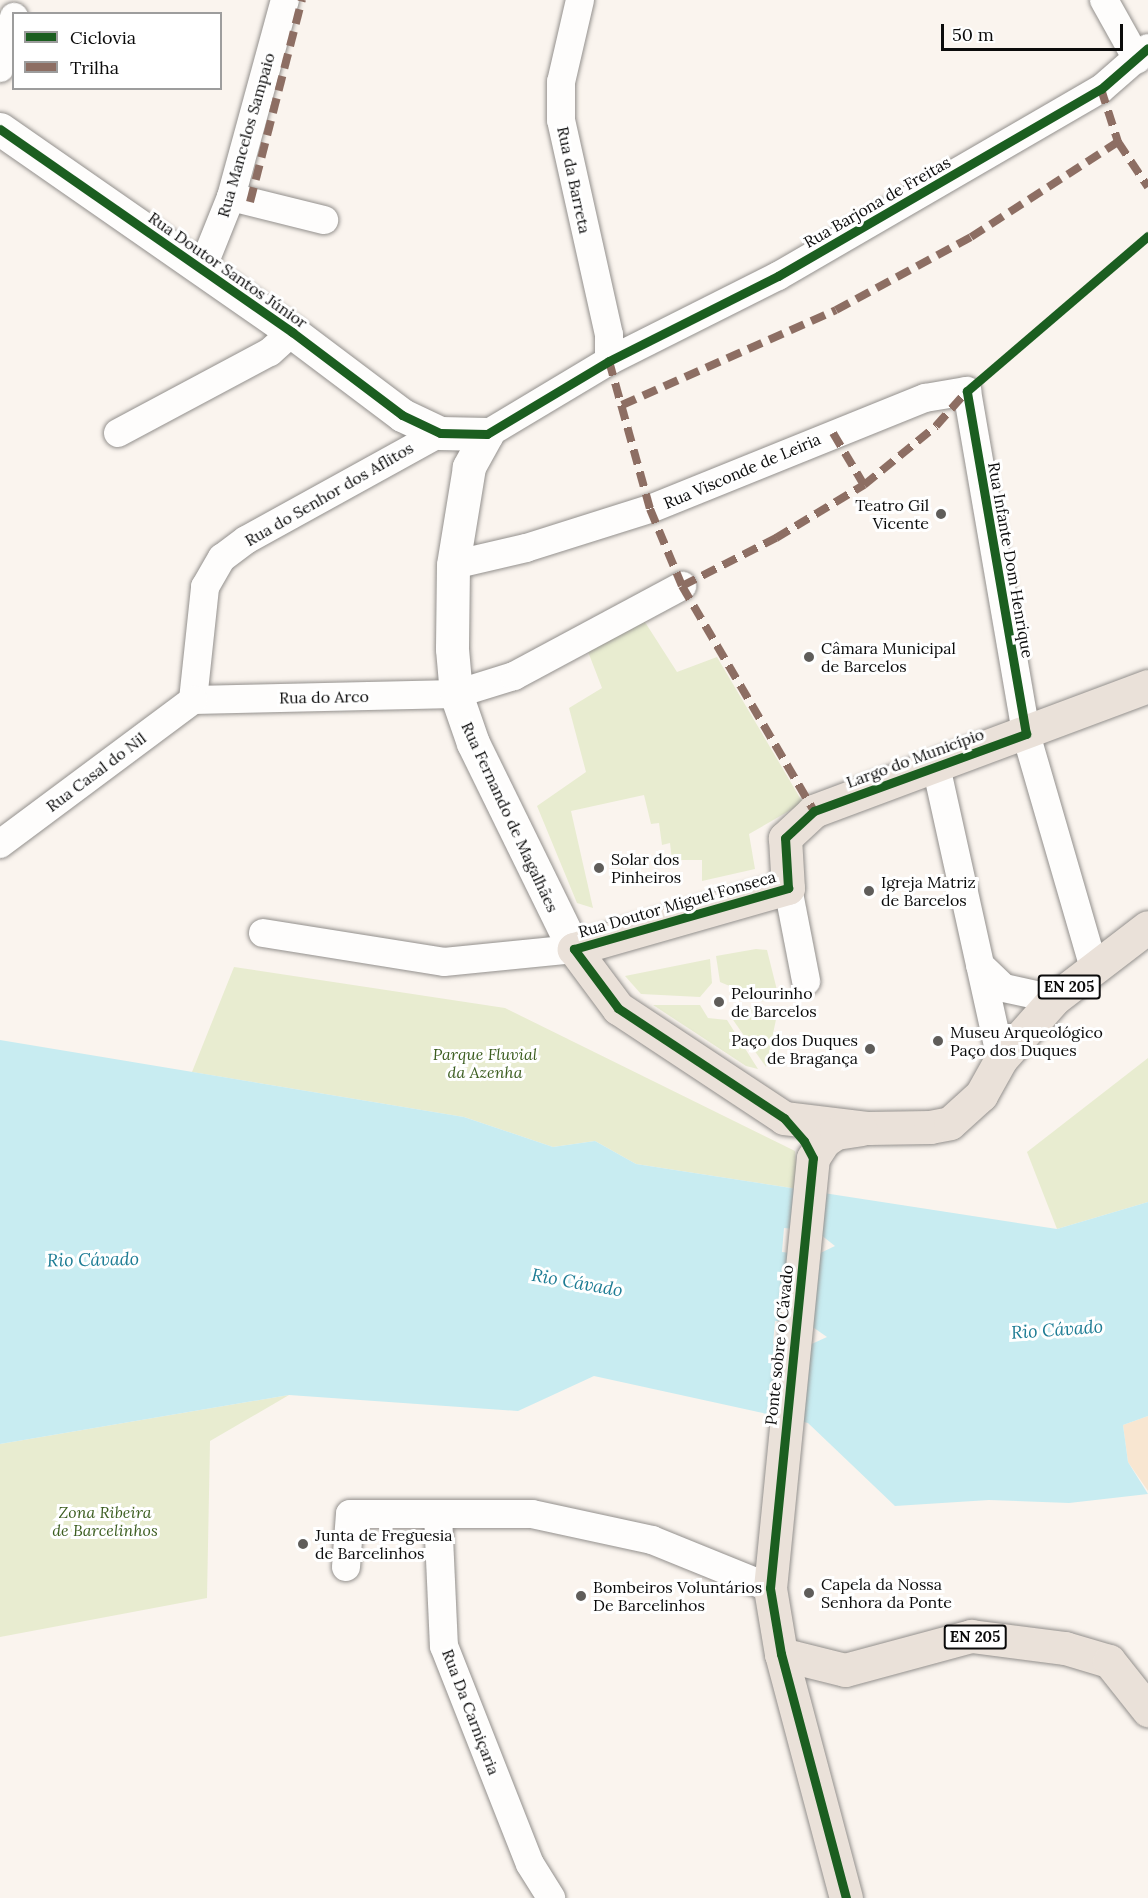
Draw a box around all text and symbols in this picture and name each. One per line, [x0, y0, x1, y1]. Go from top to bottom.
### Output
legend [12, 12, 222, 90]
scale bar [944, 12, 1126, 50]
text: 50 m [952, 23, 994, 46]
text: Ciclovia [70, 26, 136, 49]
street label: Rua Mancelos Sampaio [213, 50, 279, 220]
text: Trilha [70, 56, 119, 79]
street label: Rua da Barreta [553, 125, 595, 235]
street label: Rua Barjona de Freitas [800, 152, 954, 252]
street label: Rua Doutor Santos Júnior [145, 208, 311, 332]
street label: Rua Visconde de Leiria [661, 429, 823, 513]
street label: Rua do Senhor dos Aflitos [241, 438, 417, 550]
street label: Rua Infante Dom Henrique [984, 461, 1038, 659]
place label: Teatro Gil Vicente [855, 495, 929, 533]
marker: Teatro Gil Vicente [934, 507, 948, 521]
place label: Câmara Municipal de Barcelos [821, 638, 956, 676]
marker: Câmara Municipal de Barcelos [802, 650, 816, 664]
street label: Rua do Arco [279, 687, 369, 707]
street label: Rua Fernando de Magalhães [457, 719, 563, 915]
street label: Largo do Município [844, 724, 986, 792]
street label: Rua Casal do Nil [42, 728, 150, 816]
place label: Solar dos Pinheiros [611, 849, 681, 887]
marker: Solar dos Pinheiros [592, 861, 606, 875]
street label: Rua Doutor Miguel Fonseca [576, 867, 778, 941]
place label: Igreja Matriz de Barcelos [881, 872, 976, 910]
marker: Igreja Matriz de Barcelos [862, 884, 876, 898]
road number: EN 205 [1038, 975, 1100, 999]
place label: Pelourinho de Barcelos [731, 983, 817, 1021]
marker: Pelourinho de Barcelos [712, 995, 726, 1009]
place label: Museu Arqueológico Paço dos Duques [950, 1022, 1103, 1060]
place label: Paço dos Duques de Bragança [731, 1030, 858, 1068]
marker: Museu Arqueológico Paço dos Duques [931, 1034, 945, 1048]
marker: Paço dos Duques de Bragança [863, 1042, 877, 1056]
park label: Parque Fluvial da Azenha [433, 1044, 537, 1082]
water label: Rio Cávado [47, 1248, 139, 1272]
water label: Rio Cávado [530, 1264, 624, 1302]
street label: Ponte sobre o Cávado [761, 1264, 797, 1426]
water label: Rio Cávado [1010, 1316, 1104, 1344]
park label: Zona Ribeira de Barcelinhos [52, 1502, 158, 1540]
place label: Junta de Freguesia de Barcelinhos [315, 1525, 453, 1563]
marker: Junta de Freguesia de Barcelinhos [296, 1537, 310, 1551]
place label: Capela da Nossa Senhora da Ponte [821, 1574, 952, 1612]
place label: Bombeiros Voluntários De Barcelinhos [593, 1577, 762, 1615]
marker: Capela da Nossa Senhora da Ponte [802, 1586, 816, 1600]
marker: Bombeiros Voluntários De Barcelinhos [574, 1589, 588, 1603]
road number: EN 205 [944, 1625, 1006, 1649]
street label: Rua Da Carniçaria [438, 1646, 504, 1778]

